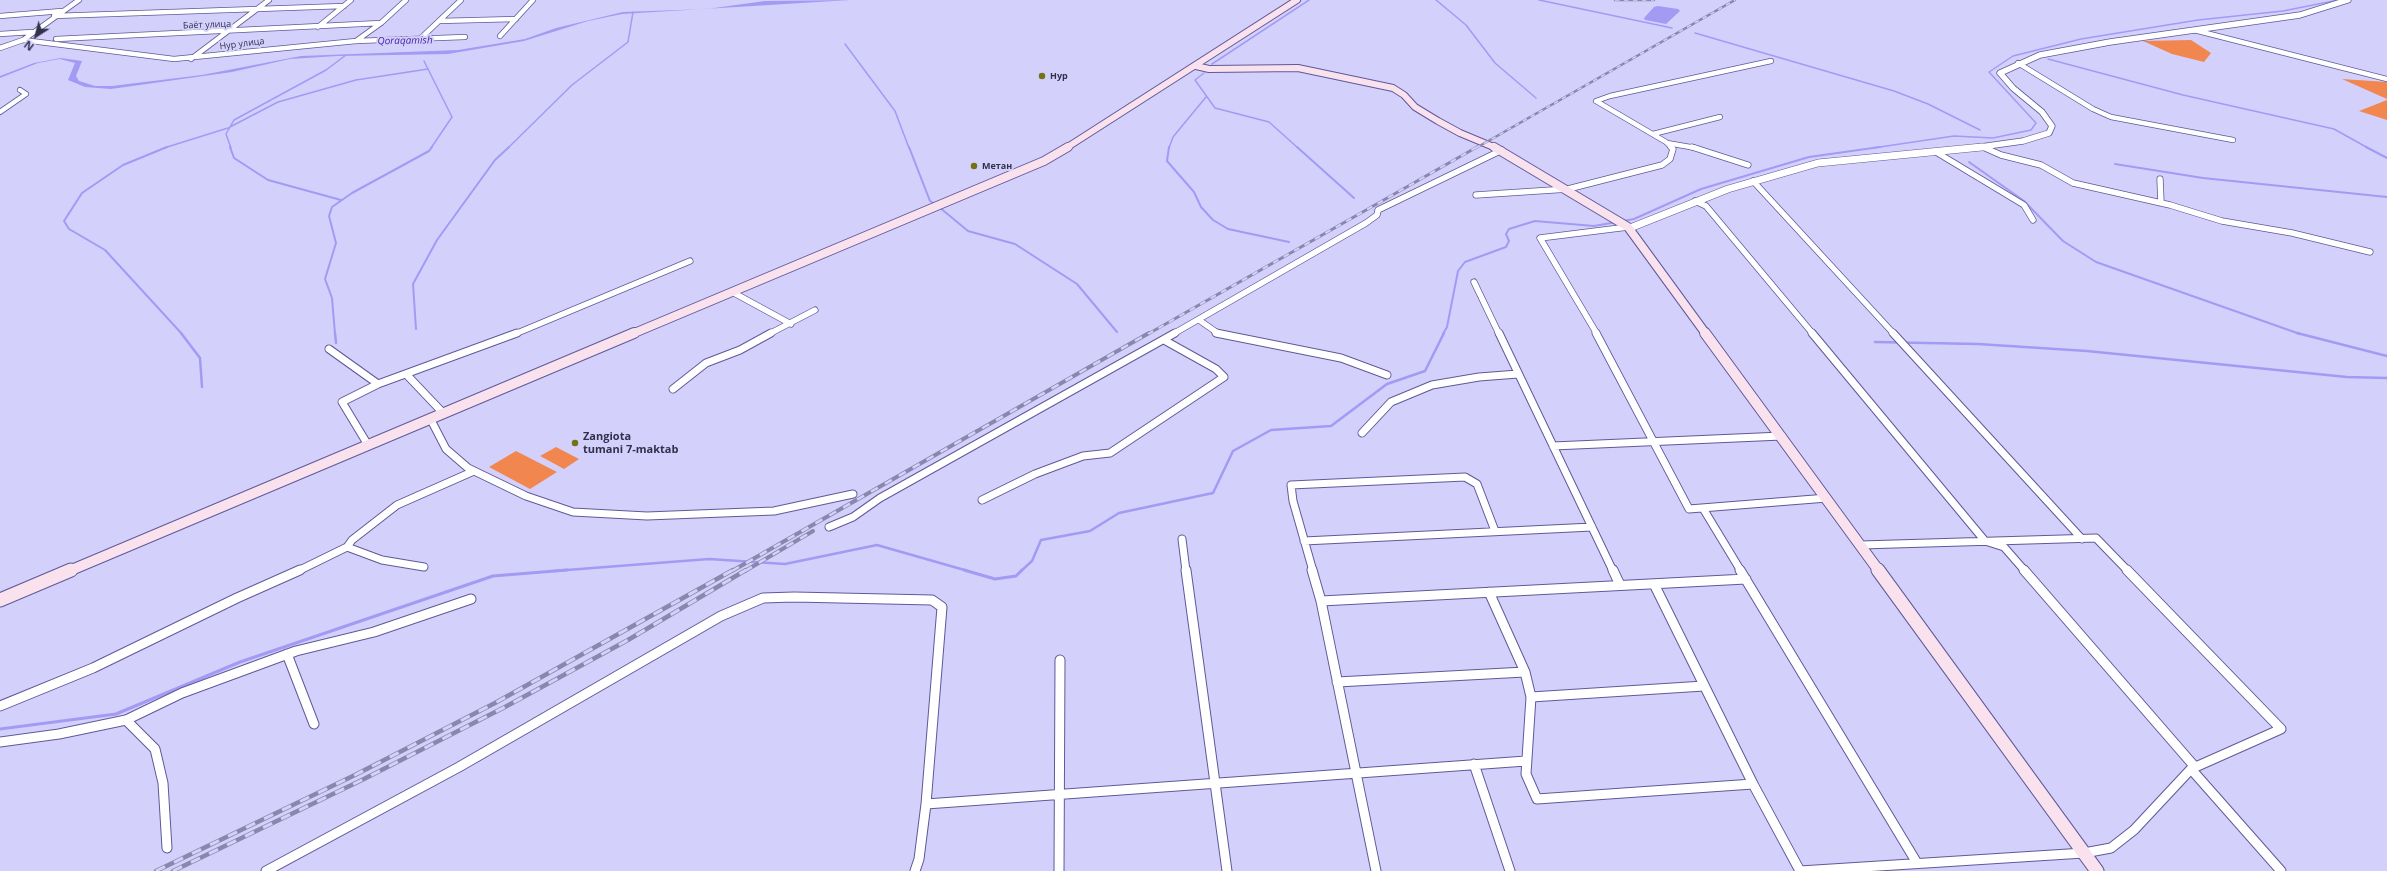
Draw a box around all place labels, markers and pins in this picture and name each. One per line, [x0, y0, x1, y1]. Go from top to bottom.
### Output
marker: Нур [1037, 71, 1047, 81]
place label: Нур [1050, 71, 1068, 81]
marker: Метан [969, 161, 979, 171]
place label: Метан [982, 161, 1012, 171]
place label: Zangiota tumani 7-maktab [583, 430, 678, 456]
marker: Zangiota tumani 7-maktab [570, 438, 580, 448]

